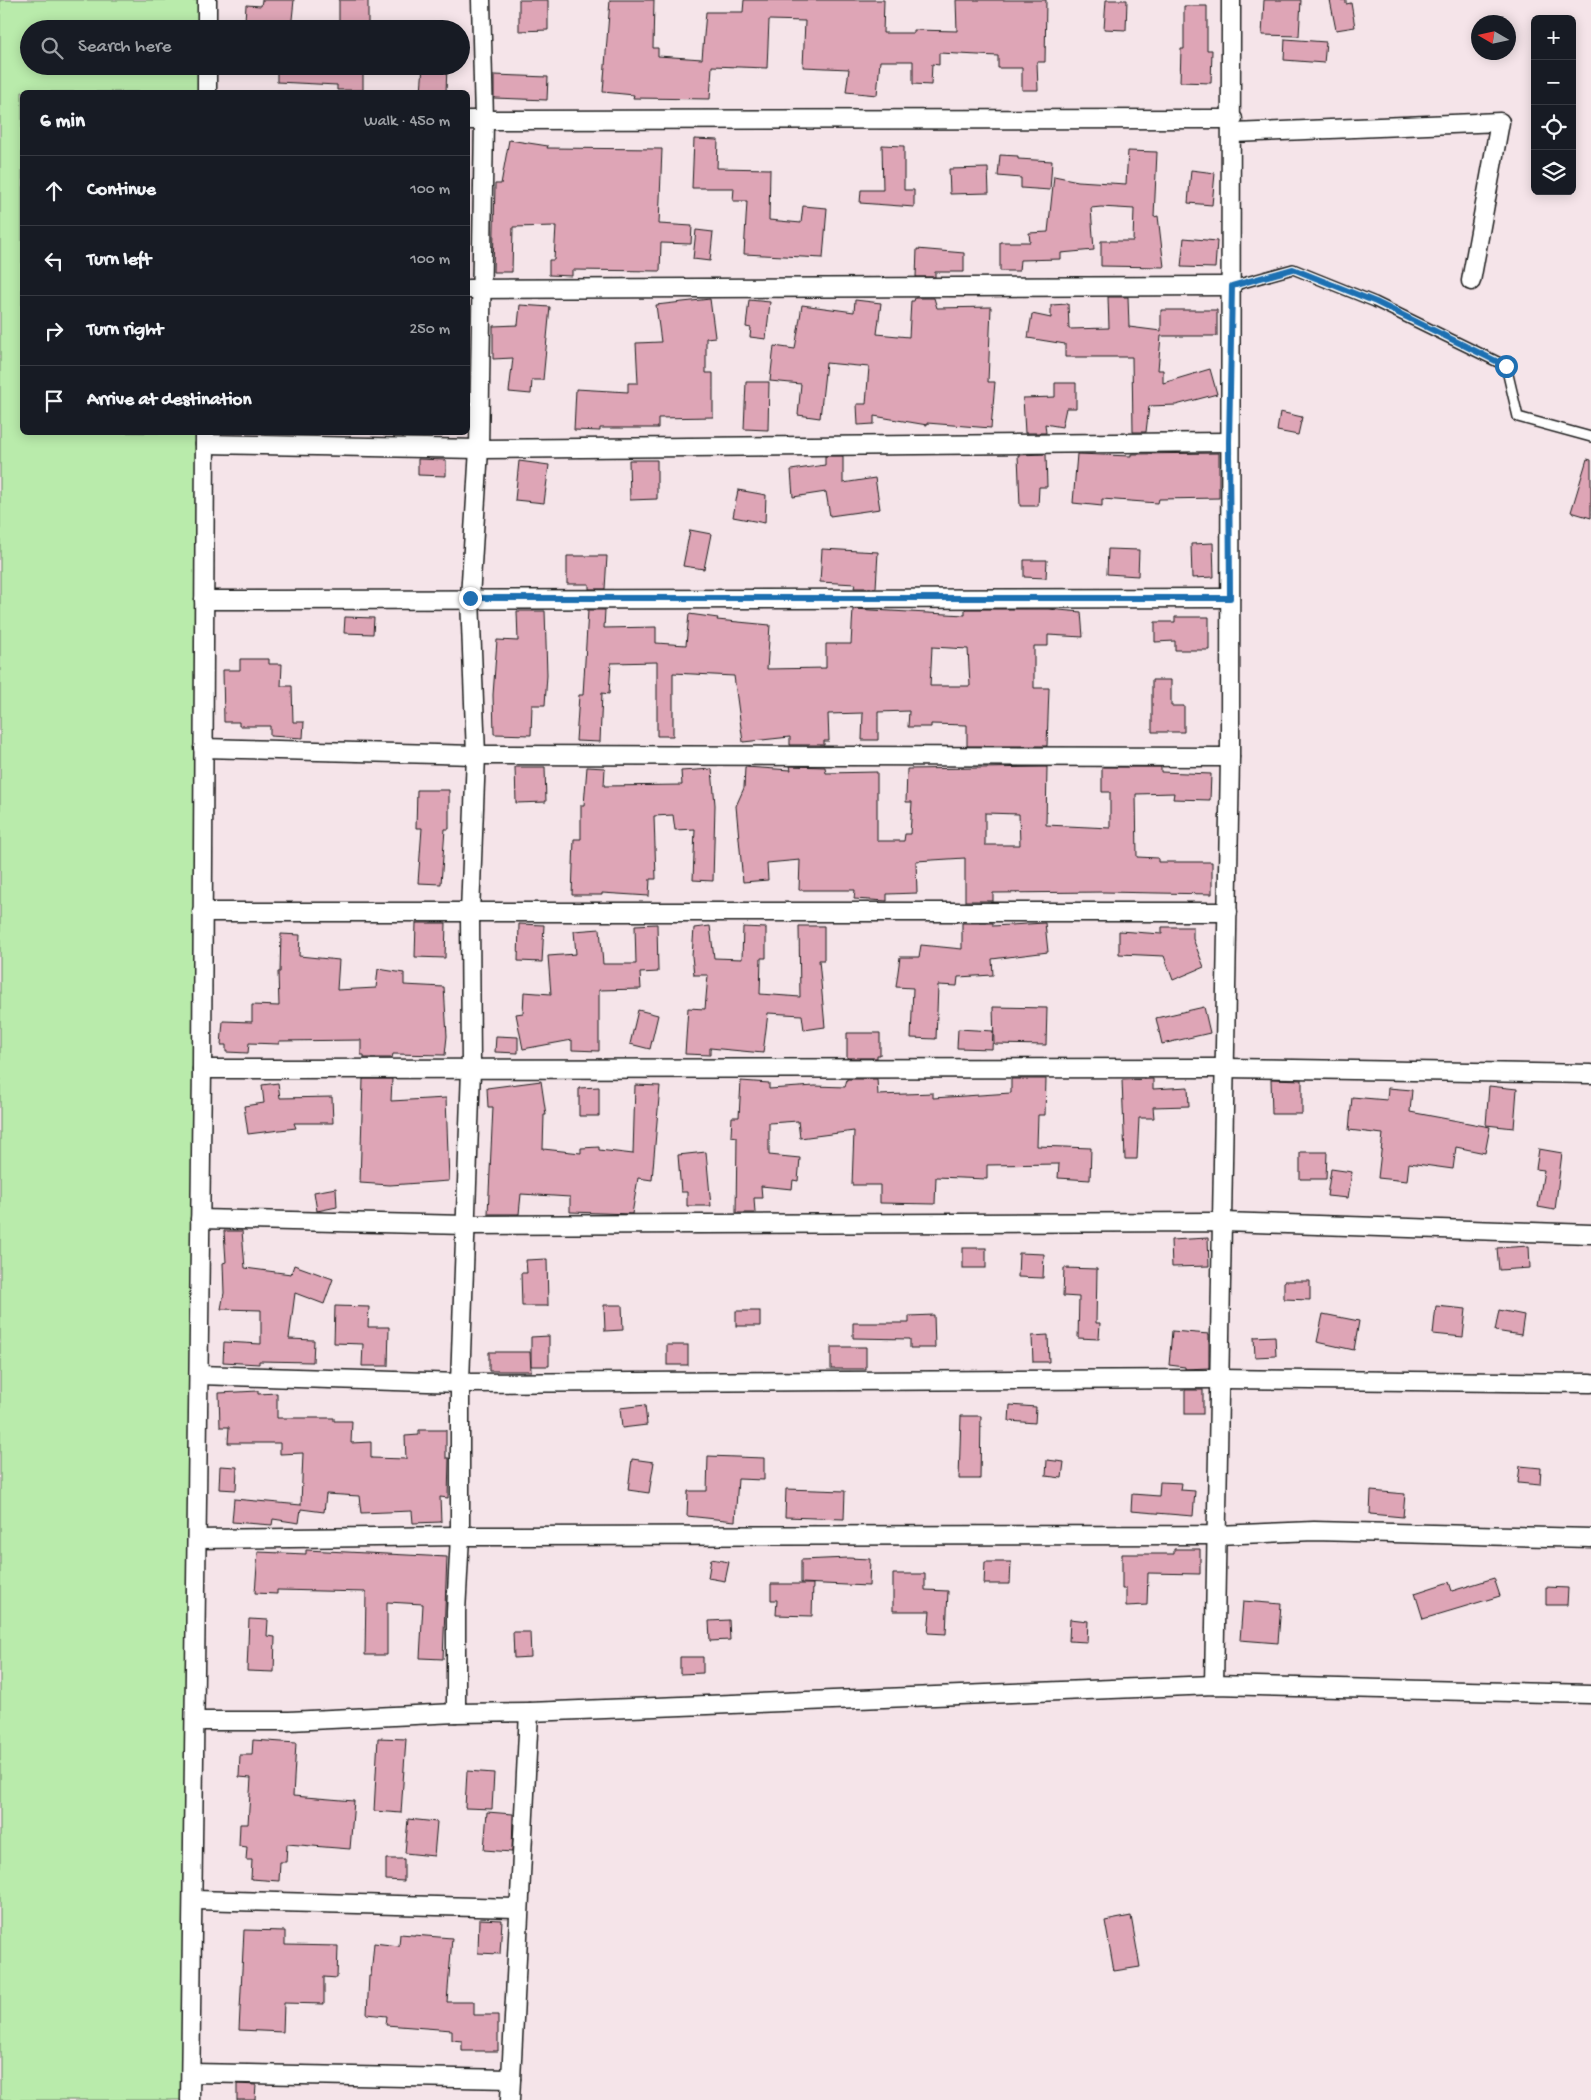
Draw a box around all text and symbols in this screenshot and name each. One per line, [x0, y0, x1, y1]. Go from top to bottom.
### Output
north arrow [1471, 15, 1516, 60]
map controls [1531, 15, 1576, 195]
button: + [1531, 15, 1576, 60]
search box [20, 20, 470, 75]
icon: search [38, 34, 66, 62]
text: Search here [78, 36, 172, 59]
button: − [1531, 60, 1576, 105]
button: locate [1531, 105, 1576, 150]
text: 6 min [40, 110, 85, 135]
text: Walk · 450 m [364, 113, 450, 132]
button: layers [1531, 150, 1576, 195]
icon: ahead [40, 177, 68, 205]
text: Continue [87, 179, 156, 202]
text: 100 m [410, 181, 450, 200]
icon: left [40, 247, 68, 275]
text: Turn left [87, 249, 151, 272]
text: 100 m [410, 251, 450, 270]
icon: right [40, 317, 68, 345]
text: Turn right [87, 319, 163, 342]
text: 250 m [410, 321, 450, 340]
route start [1495, 355, 1518, 378]
icon: arrive [40, 387, 68, 415]
text: Arrive at destination [87, 389, 251, 412]
route end [459, 587, 482, 610]

